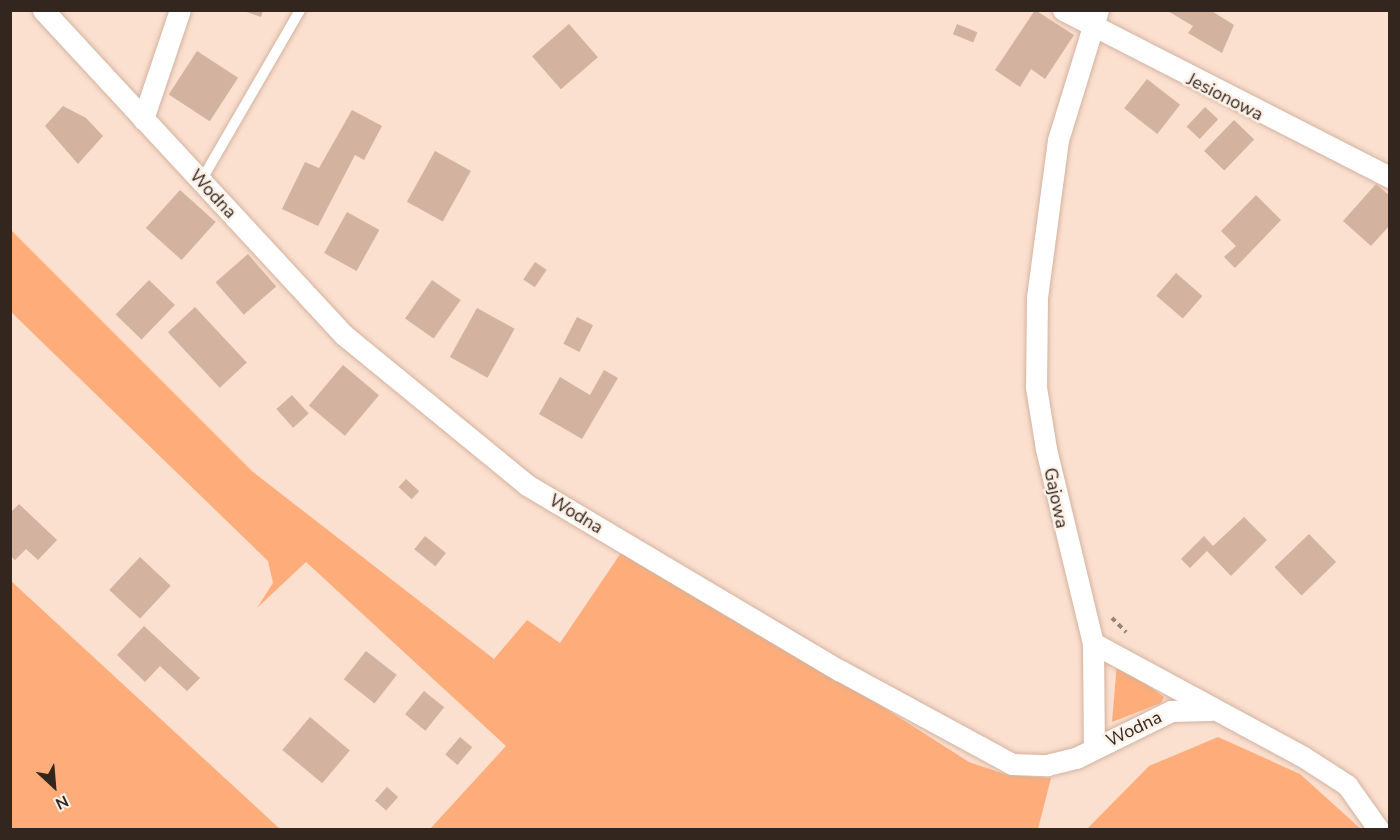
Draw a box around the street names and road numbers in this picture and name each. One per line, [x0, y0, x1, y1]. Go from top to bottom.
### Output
street label: Jesionowa [1183, 69, 1267, 125]
street label: Wodna [185, 165, 241, 223]
street label: Gajowa [1039, 466, 1073, 530]
street label: Wodna [545, 490, 607, 538]
street label: Wodna [1103, 706, 1165, 752]

